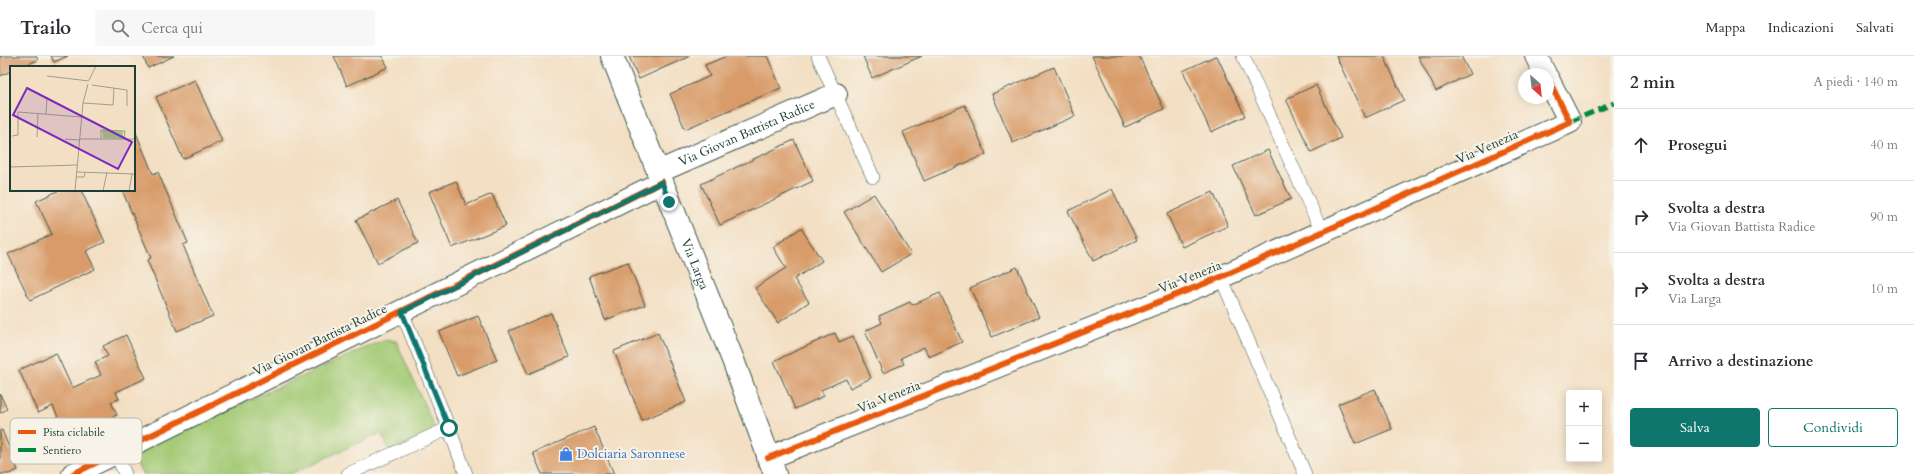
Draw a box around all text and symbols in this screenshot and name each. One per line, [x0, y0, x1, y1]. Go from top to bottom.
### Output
search box [95, 10, 375, 46]
text: Trailo [20, 15, 71, 41]
icon: search [109, 17, 131, 39]
text: Cerca qui [141, 18, 203, 38]
text: Mappa [1705, 18, 1746, 37]
text: Indicazioni [1768, 18, 1834, 37]
text: Salvati [1856, 18, 1894, 37]
inset map [10, 66, 135, 191]
north arrow [1518, 68, 1554, 104]
text: 2 min [1630, 71, 1675, 94]
text: A piedi · 140 m [1813, 73, 1898, 91]
street label: Via Giovan Battista Radice [676, 95, 818, 171]
street label: Via Venezia [1453, 125, 1521, 169]
icon: ahead [1630, 134, 1652, 156]
text: Prosegui [1668, 135, 1727, 155]
text: 40 m [1870, 136, 1898, 154]
route end [660, 193, 678, 211]
text: Svolta a destra [1668, 198, 1765, 218]
icon: right [1630, 206, 1652, 228]
text: 90 m [1870, 208, 1898, 226]
text: Via Giovan Battista Radice [1668, 218, 1815, 236]
street label: Via Larga [677, 236, 713, 293]
street label: Via Venezia [1156, 256, 1224, 298]
text: Svolta a destra [1668, 270, 1765, 290]
icon: right [1630, 278, 1652, 300]
text: 10 m [1870, 280, 1898, 298]
text: Via Larga [1668, 290, 1721, 308]
street label: Via Giovan Battista Radice [250, 300, 390, 380]
icon: arrive [1630, 350, 1652, 372]
text: Arrivo a destinazione [1668, 351, 1814, 371]
street label: Via Venezia [855, 376, 923, 418]
map controls [1566, 390, 1602, 462]
button: + [1566, 390, 1602, 426]
button: Salva [1630, 408, 1760, 447]
button: Condividi [1768, 408, 1898, 447]
legend [10, 418, 142, 464]
route start [440, 419, 458, 437]
text: Pista ciclabile [43, 425, 105, 440]
button: − [1566, 426, 1602, 462]
text: Sentiero [43, 443, 81, 458]
place label: Dolciaria Saronnese [577, 445, 686, 463]
shop icon: Dolciaria Saronnese [558, 446, 574, 462]

